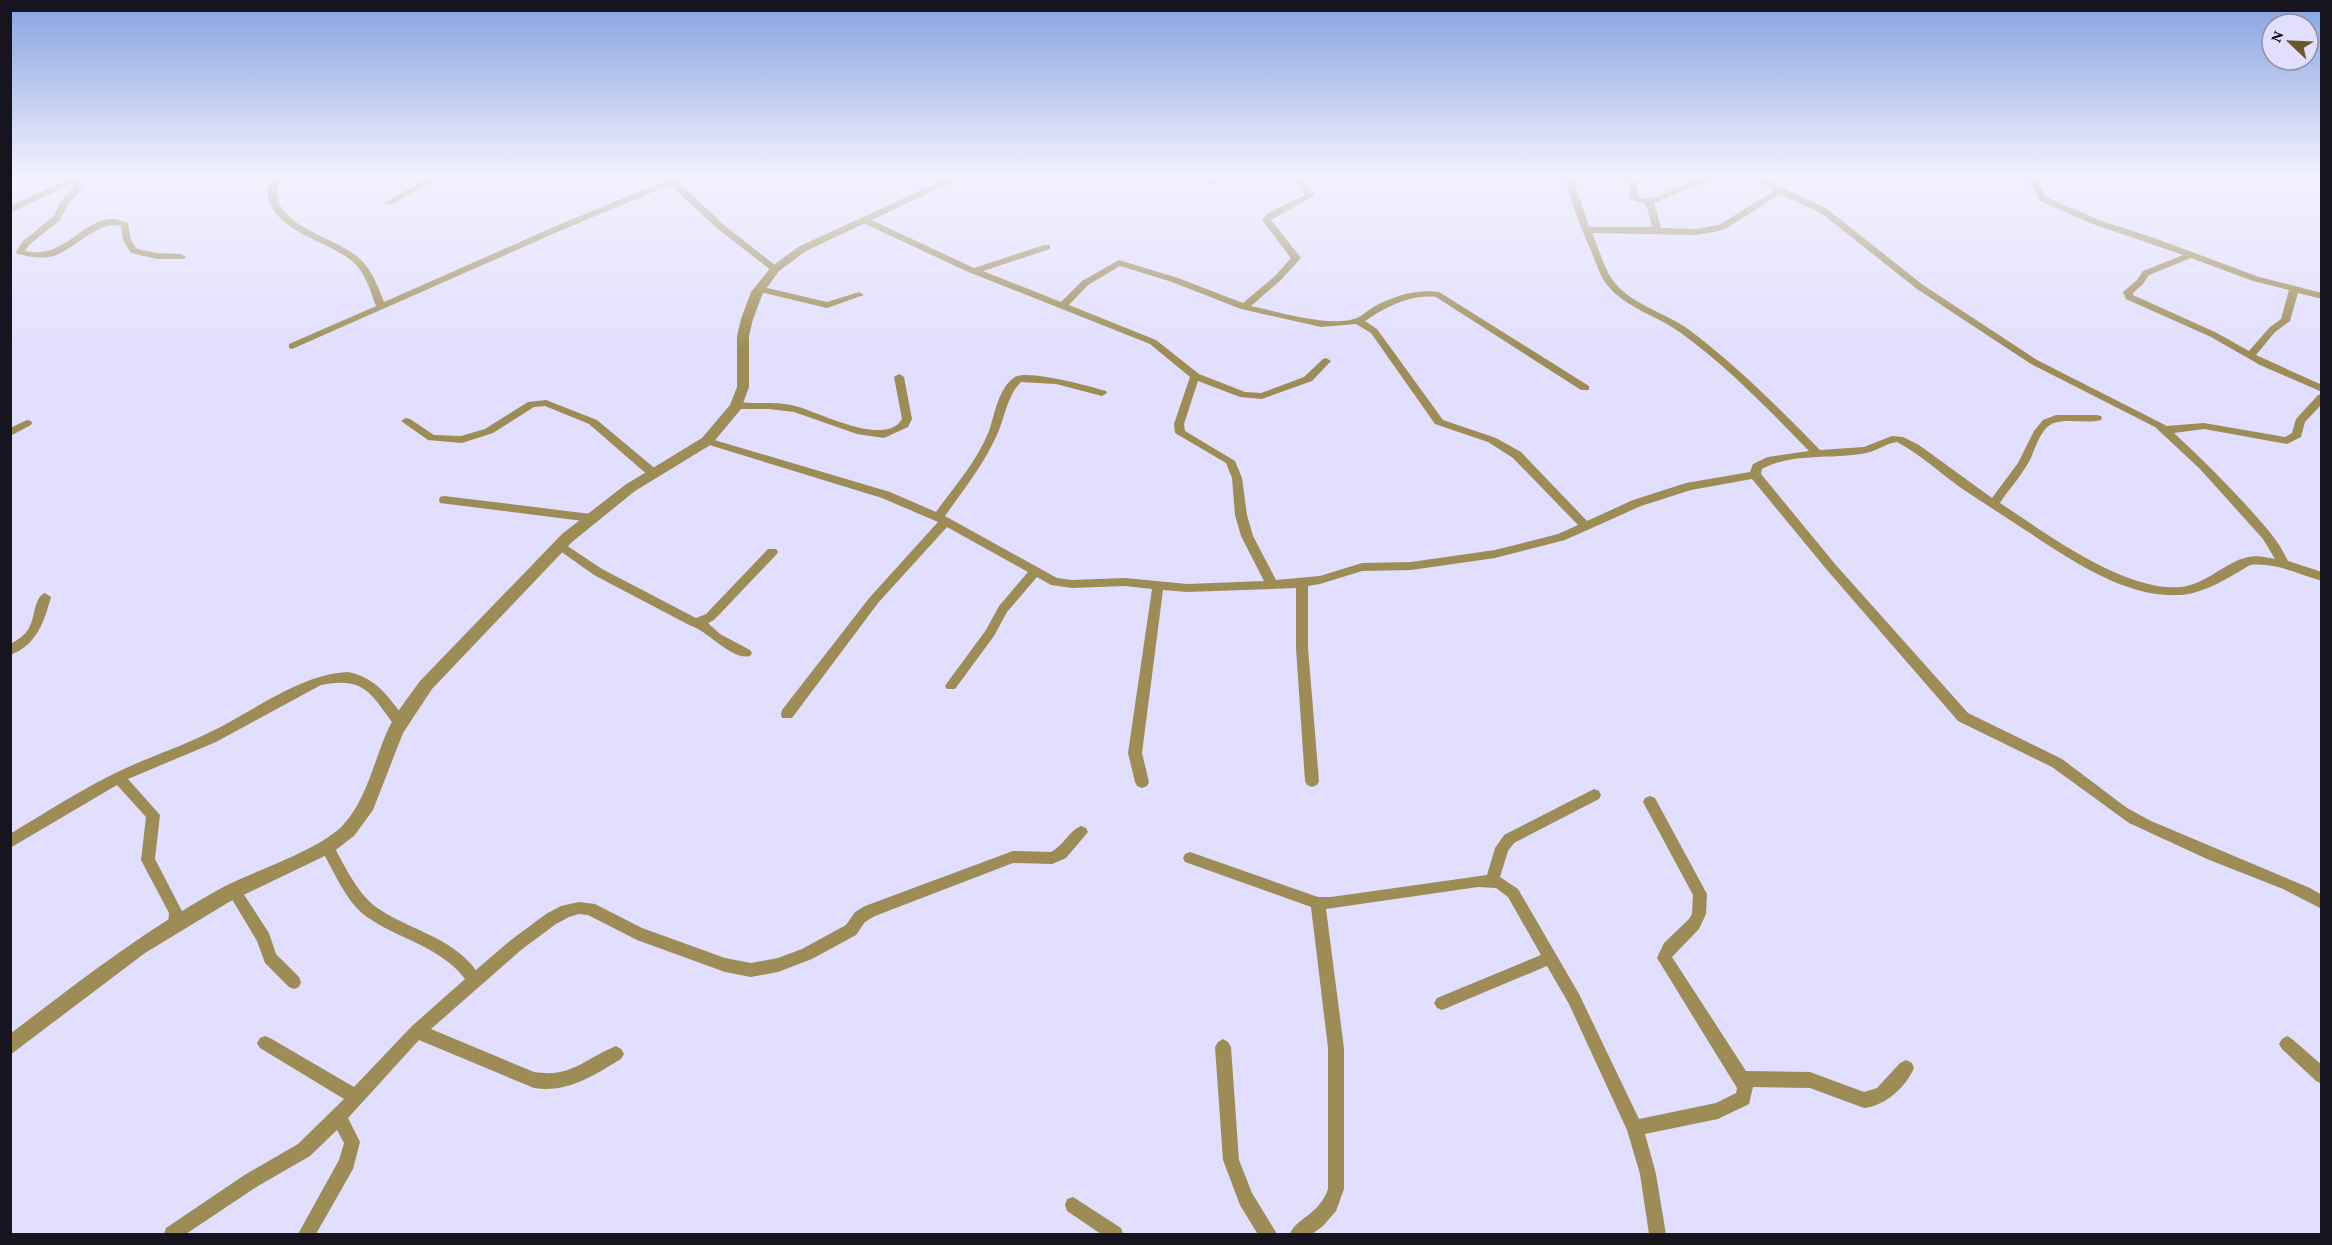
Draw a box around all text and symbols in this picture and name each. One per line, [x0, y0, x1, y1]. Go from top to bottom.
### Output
north arrow [2260, 12, 2320, 72]
text: N [2267, 28, 2287, 45]

